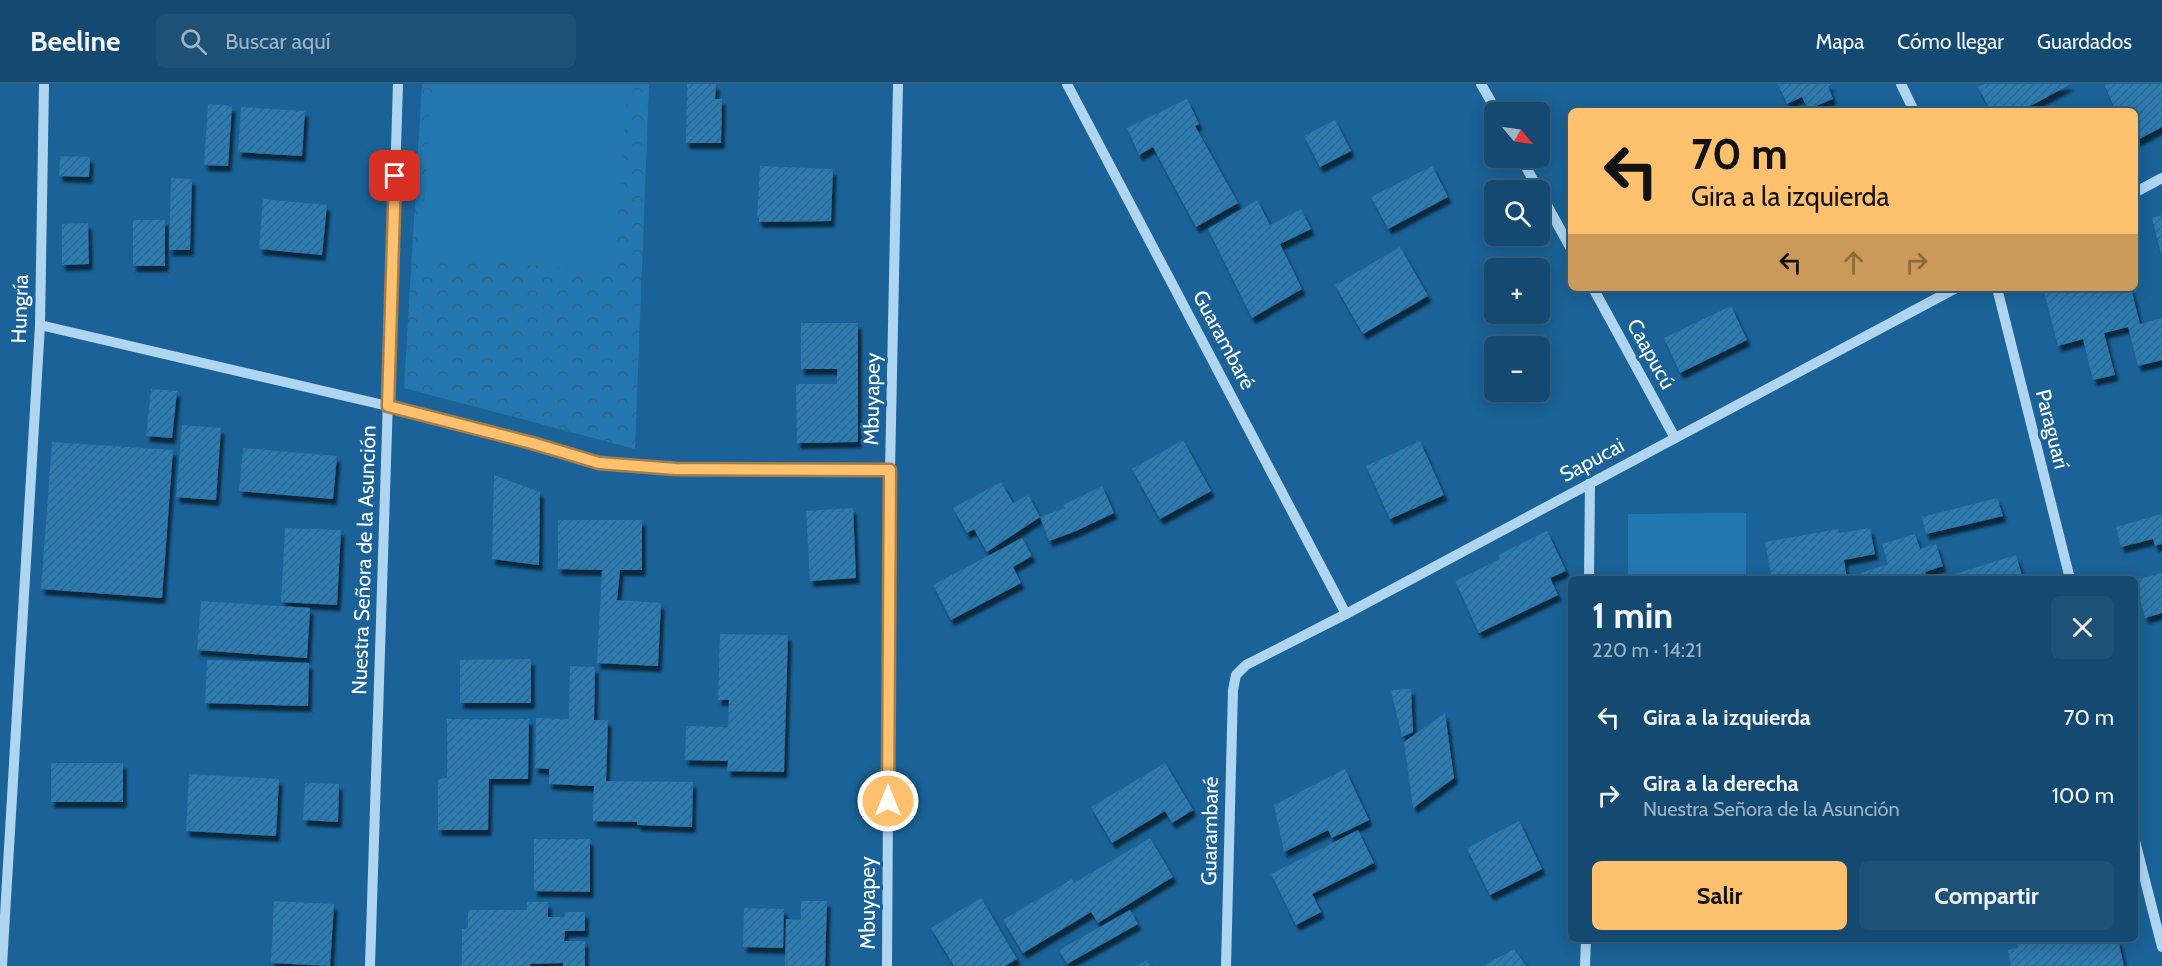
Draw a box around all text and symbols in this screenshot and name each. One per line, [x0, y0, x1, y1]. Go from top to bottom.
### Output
search box [156, 14, 576, 68]
text: Beeline [30, 24, 120, 58]
icon: search [177, 25, 210, 58]
text: Buscar aquí [225, 28, 330, 55]
text: Mapa [1816, 29, 1864, 54]
text: Cómo llegar [1897, 29, 2004, 54]
text: Guardados [2037, 29, 2132, 54]
north arrow [1484, 102, 1550, 168]
map controls [1484, 102, 1550, 402]
text: 70 m [1691, 128, 1788, 180]
icon: left [1592, 132, 1670, 210]
pin [369, 150, 420, 201]
icon: arrive [378, 159, 411, 192]
button: search [1484, 180, 1550, 246]
text: Gira a la izquierda [1691, 180, 1890, 213]
icon: left [1774, 246, 1807, 279]
icon: ahead [1837, 246, 1870, 279]
icon: right [1900, 246, 1933, 279]
button: + [1484, 258, 1550, 324]
street label: Hungría [6, 274, 33, 344]
street label: Guarambaré [1188, 286, 1261, 394]
street label: Caapucú [1622, 314, 1681, 393]
button: − [1484, 336, 1550, 402]
street label: Mbuyapey [858, 352, 885, 446]
street label: Paraguarí [2031, 387, 2075, 472]
street label: Nuestra Señora de la Asunción [346, 425, 381, 695]
street label: Sapucai [1555, 432, 1628, 487]
text: 1 min [1592, 593, 1673, 637]
button: close [2051, 596, 2114, 659]
text: 220 m · 14:21 [1592, 638, 1702, 662]
icon: left [1592, 701, 1625, 734]
text: Gira a la izquierda [1643, 704, 1811, 731]
text: 70 m [2064, 704, 2114, 731]
position arrow [856, 769, 920, 833]
text: Gira a la derecha [1643, 770, 1799, 797]
street label: Guarambaré [1196, 776, 1223, 886]
icon: right [1592, 779, 1625, 812]
text: 100 m [2052, 782, 2114, 809]
text: Nuestra Señora de la Asunción [1643, 797, 1900, 821]
street label: Mbuyapey [855, 856, 880, 950]
button: Salir [1592, 861, 1847, 930]
button: Compartir [1859, 861, 2114, 930]

